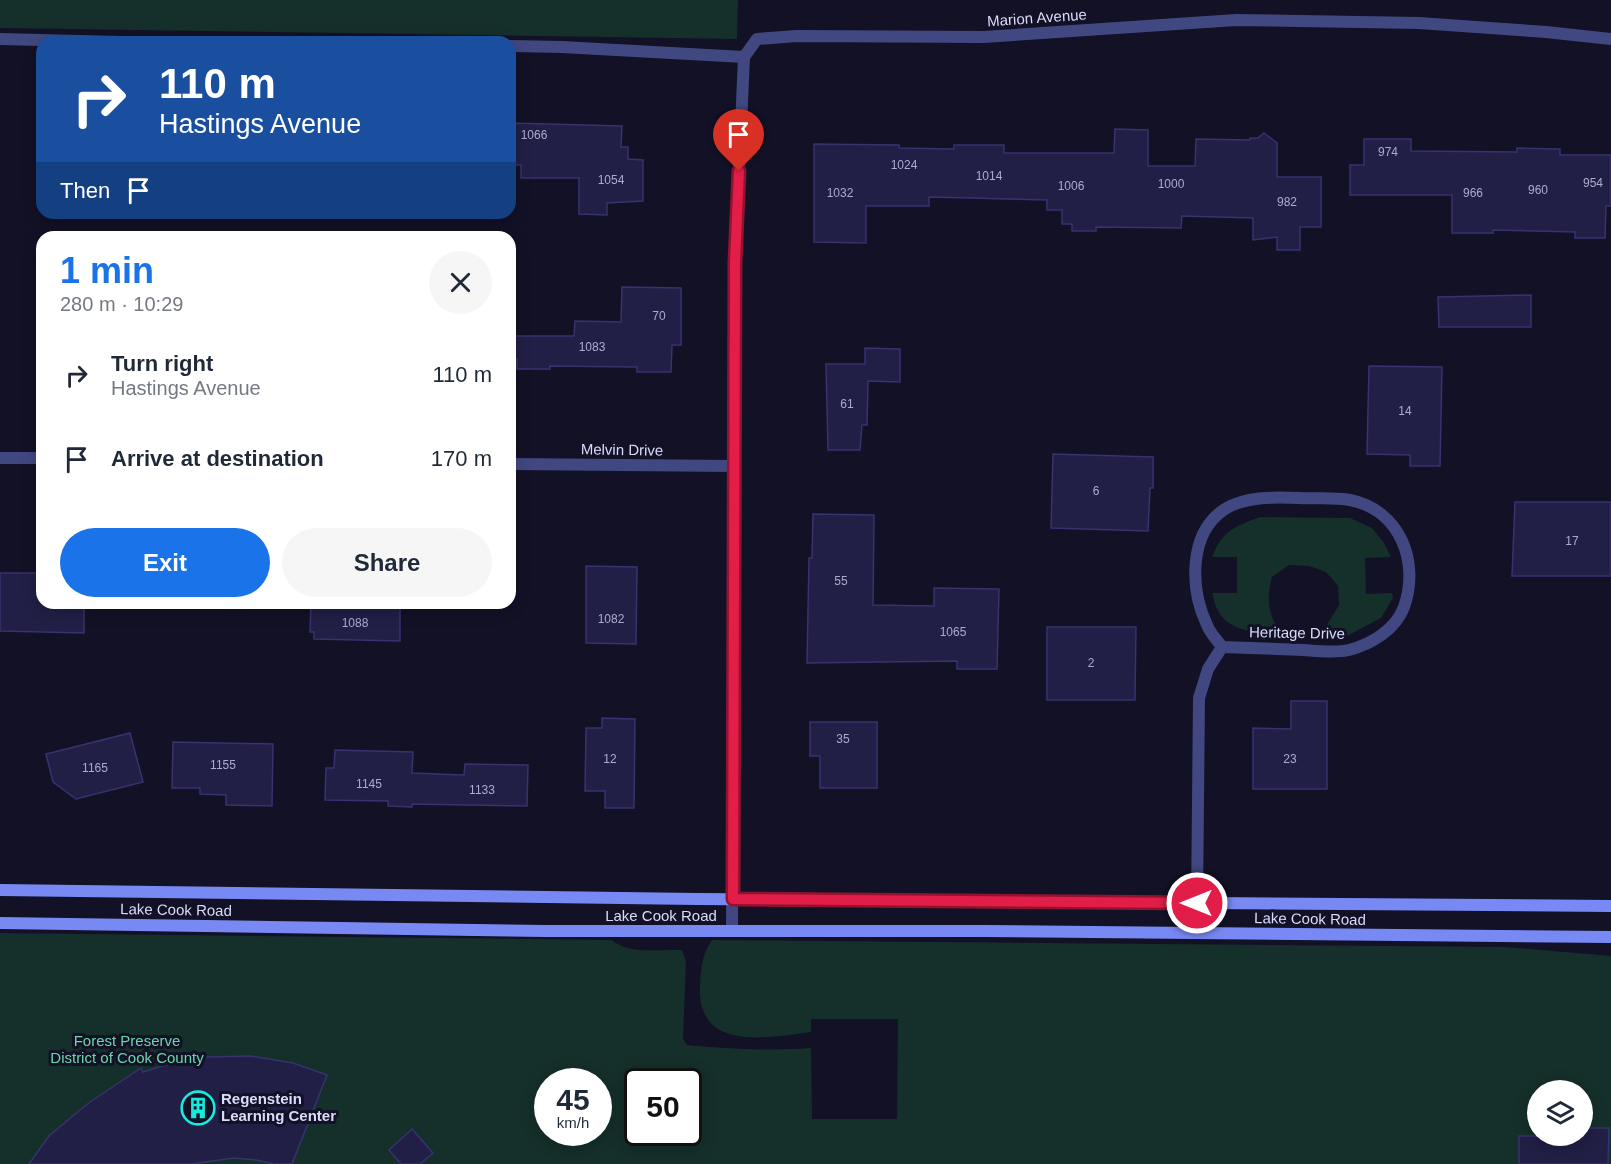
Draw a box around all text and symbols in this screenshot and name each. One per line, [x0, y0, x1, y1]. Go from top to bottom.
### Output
street label: Marion Avenue [987, 6, 1087, 29]
icon: right [60, 60, 138, 138]
text: 110 m [159, 60, 276, 107]
text: Hastings Avenue [159, 109, 361, 139]
pin [713, 109, 764, 171]
icon: arrive [722, 118, 755, 151]
house number: 1066 [521, 128, 548, 142]
house number: 974 [1378, 145, 1398, 159]
house number: 1024 [891, 158, 918, 172]
house number: 1014 [976, 169, 1003, 183]
house number: 1054 [598, 173, 625, 187]
icon: arrive [122, 174, 155, 207]
house number: 954 [1583, 176, 1603, 190]
house number: 1000 [1158, 177, 1185, 191]
text: Then [60, 178, 110, 203]
house number: 1006 [1058, 179, 1085, 193]
house number: 960 [1528, 183, 1548, 197]
house number: 1032 [827, 186, 854, 200]
house number: 966 [1463, 186, 1483, 200]
house number: 982 [1277, 195, 1297, 209]
text: 1 min [60, 250, 154, 291]
button: close [429, 251, 492, 314]
text: 280 m · 10:29 [60, 293, 183, 315]
house number: 70 [652, 309, 666, 323]
house number: 1083 [579, 340, 606, 354]
text: Turn right [111, 351, 213, 376]
icon: right [60, 359, 93, 392]
text: 110 m [432, 362, 492, 387]
text: Hastings Avenue [111, 377, 261, 399]
house number: 61 [840, 397, 854, 411]
house number: 14 [1398, 404, 1412, 418]
street label: Melvin Drive [581, 440, 663, 459]
icon: arrive [60, 443, 93, 476]
text: Arrive at destination [111, 446, 324, 471]
text: 170 m [431, 446, 492, 471]
house number: 6 [1093, 484, 1100, 498]
button: Exit [60, 528, 270, 597]
button: Share [282, 528, 492, 597]
house number: 17 [1565, 534, 1579, 548]
house number: 55 [834, 574, 848, 588]
house number: 1082 [598, 612, 625, 626]
house number: 1088 [342, 616, 369, 630]
street label: Heritage Drive [1249, 623, 1345, 642]
house number: 1065 [940, 625, 967, 639]
house number: 2 [1088, 656, 1095, 670]
house number: 35 [836, 732, 850, 746]
house number: 12 [603, 752, 617, 766]
house number: 23 [1283, 752, 1297, 766]
house number: 1155 [210, 758, 236, 772]
house number: 1165 [82, 761, 108, 775]
house number: 1145 [356, 777, 382, 791]
house number: 1133 [469, 783, 495, 797]
position arrow [1165, 871, 1229, 935]
street label: Lake Cook Road [120, 900, 232, 919]
street label: Lake Cook Road [605, 907, 717, 924]
street label: Lake Cook Road [1254, 909, 1366, 928]
park label: Forest Preserve District of Cook County [50, 1032, 204, 1066]
speed limit sign: 50 [624, 1068, 702, 1146]
map controls [1527, 1080, 1593, 1146]
button: layers [1527, 1080, 1593, 1146]
text: 45 [556, 1083, 590, 1116]
building icon: Regenstein Learning Center [180, 1090, 216, 1126]
place label: Regenstein Learning Center [221, 1090, 336, 1124]
text: km/h [557, 1114, 589, 1131]

